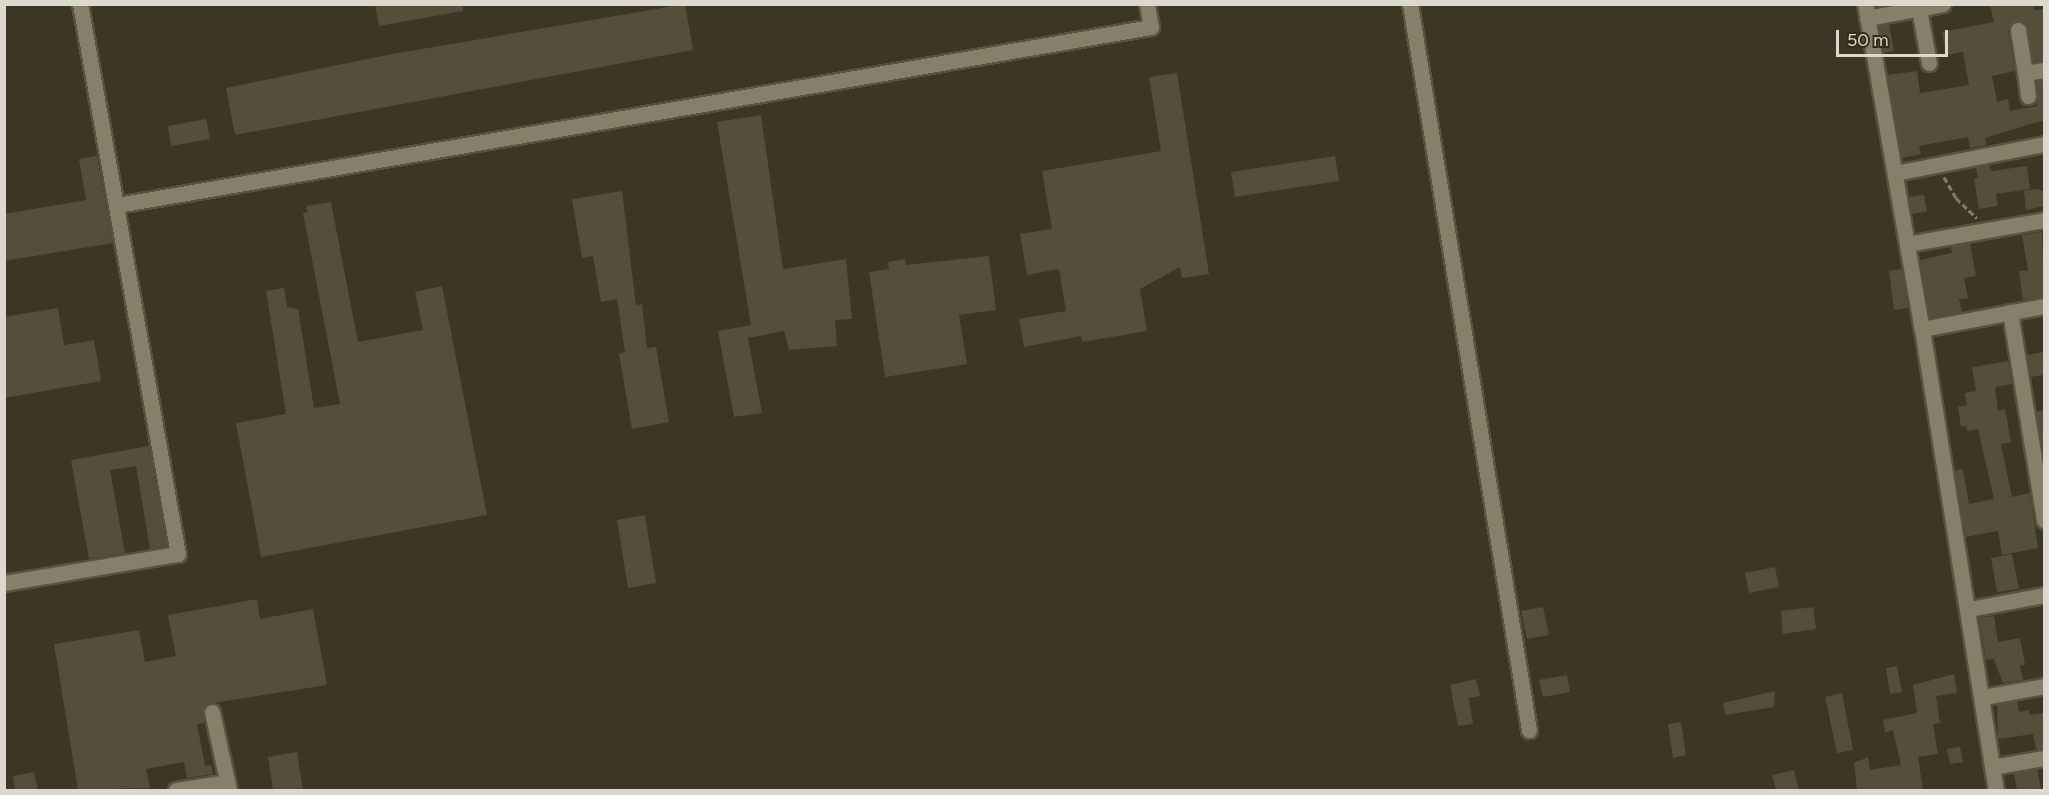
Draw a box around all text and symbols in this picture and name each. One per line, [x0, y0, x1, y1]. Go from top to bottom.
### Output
scale bar [1839, 18, 1952, 56]
text: 50 m [1847, 29, 1889, 51]

